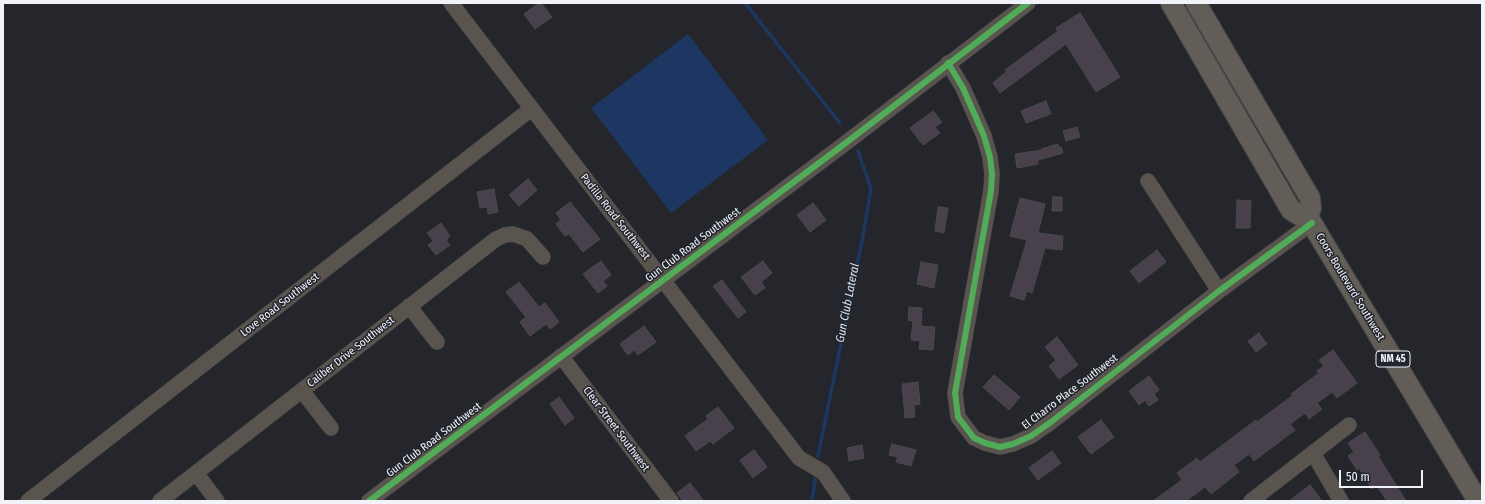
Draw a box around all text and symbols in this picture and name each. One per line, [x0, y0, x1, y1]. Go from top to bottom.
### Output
street label: Padilla Road Southwest [577, 171, 653, 263]
street label: Gun Club Road Southwest [643, 205, 743, 285]
street label: Coors Boulevard Southwest [1313, 231, 1387, 343]
water label: Gun Club Lateral [833, 262, 863, 344]
street label: Love Road Southwest [238, 270, 322, 340]
street label: Caliber Drive Southwest [305, 314, 397, 390]
road number: NM 45 [1376, 351, 1410, 367]
street label: El Charro Place Southwest [1019, 352, 1121, 432]
street label: Clear Street Southwest [580, 384, 652, 474]
street label: Gun Club Road Southwest [384, 400, 484, 480]
scale bar [1341, 462, 1425, 488]
text: 50 m [1346, 470, 1370, 484]

